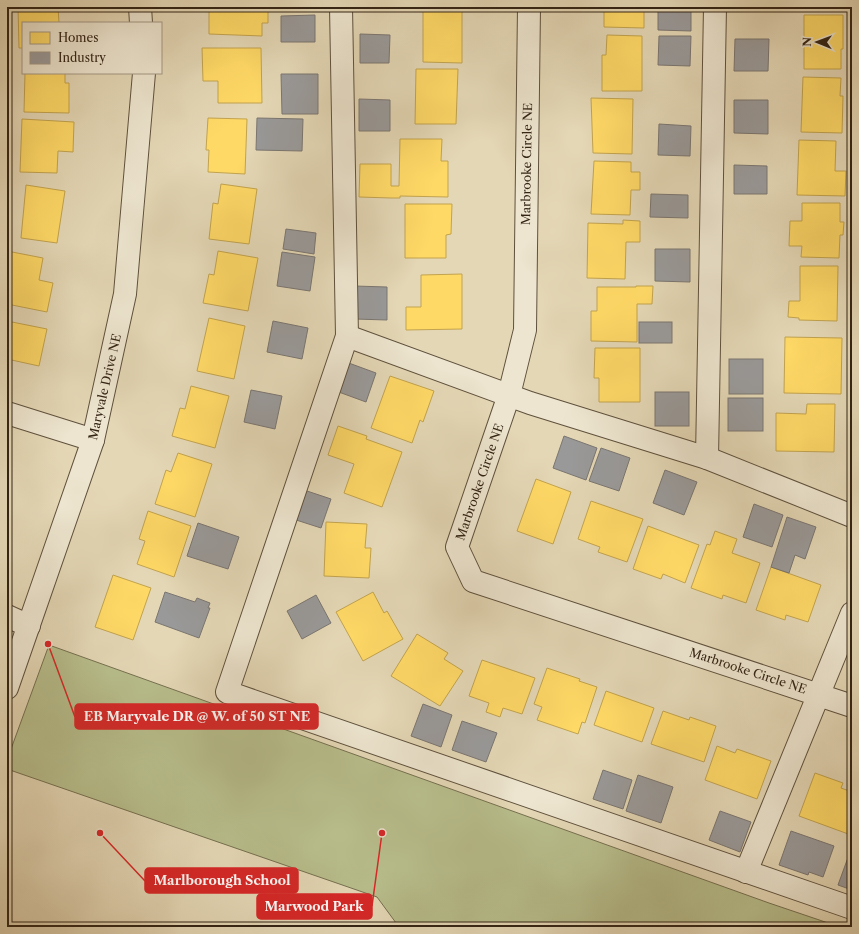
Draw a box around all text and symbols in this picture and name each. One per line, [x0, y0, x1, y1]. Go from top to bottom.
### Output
legend [22, 22, 162, 74]
north arrow [797, 22, 837, 62]
text: Homes [58, 30, 98, 45]
text: N [800, 36, 814, 47]
text: Industry [58, 50, 106, 65]
street label: Marbrooke Circle NE [518, 103, 535, 225]
street label: Maryvale Drive NE [85, 332, 124, 441]
street label: Marbrooke Circle NE [453, 422, 507, 542]
street label: Marbrooke Circle NE [688, 644, 809, 697]
callout: EB Maryvale DR @ W. of 50 ST NE [75, 704, 318, 729]
text: EB Maryvale DR @ W. of 50 ST NE [84, 708, 310, 724]
callout: Marlborough School [145, 868, 298, 893]
text: Marlborough School [153, 872, 291, 888]
callout: Marwood Park [257, 894, 372, 919]
text: Marwood Park [264, 898, 364, 914]

